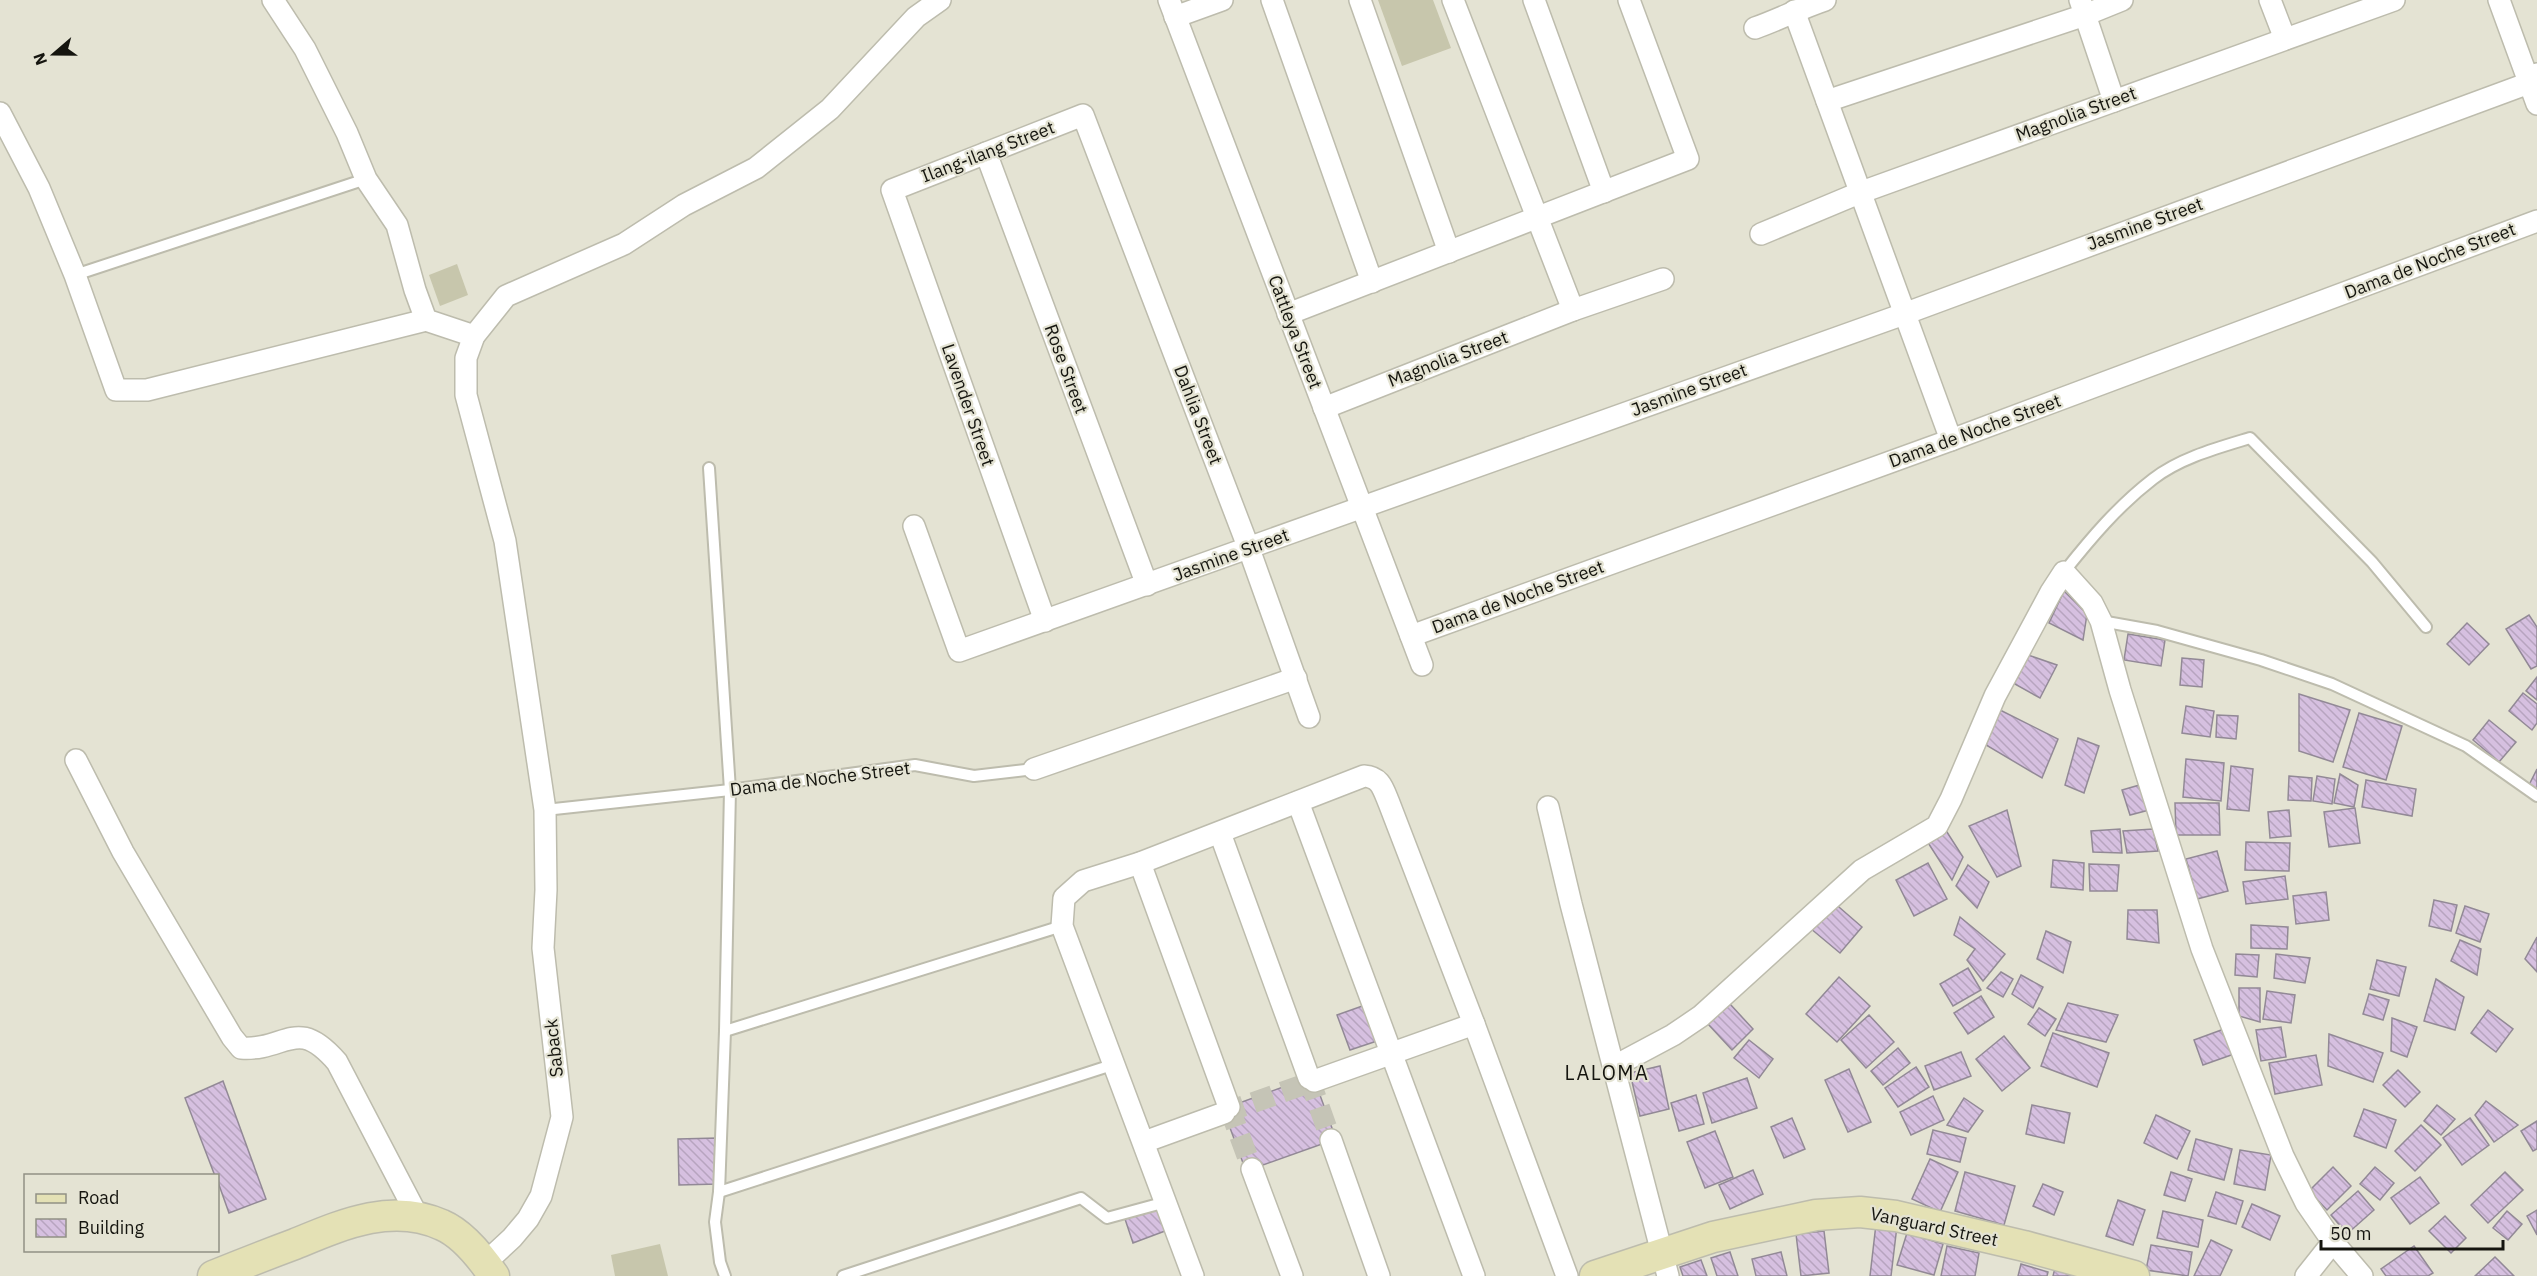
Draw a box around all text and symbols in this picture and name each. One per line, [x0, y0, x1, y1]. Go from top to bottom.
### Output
north arrow [24, 24, 84, 84]
text: N [29, 50, 51, 68]
street label: Magnolia Street [2012, 81, 2139, 146]
street label: Ilang-ilang Street [918, 116, 1058, 188]
street label: Jasmine Street [2084, 192, 2206, 255]
street label: Dama de Noche Street [2341, 217, 2519, 304]
street label: Cattleya Street [1263, 272, 1328, 392]
street label: Rose Street [1040, 321, 1093, 417]
street label: Magnolia Street [1385, 325, 1511, 392]
street label: Lavender Street [937, 341, 1000, 469]
street label: Jasmine Street [1628, 358, 1750, 421]
street label: Dahlia Street [1169, 362, 1228, 468]
street label: Dama de Noche Street [1886, 389, 2064, 472]
street label: Jasmine Street [1170, 523, 1292, 586]
street label: Dama de Noche Street [1429, 555, 1607, 638]
street label: Dama de Noche Street [729, 756, 911, 801]
street label: Saback [539, 1017, 568, 1078]
district label: LALOMA [1565, 1059, 1649, 1086]
legend [24, 1174, 219, 1252]
text: Road [78, 1186, 119, 1209]
street label: Vanguard Street [1868, 1202, 2000, 1251]
scale bar [2321, 1213, 2502, 1251]
text: Building [78, 1216, 145, 1239]
text: 50 m [2330, 1222, 2372, 1245]

